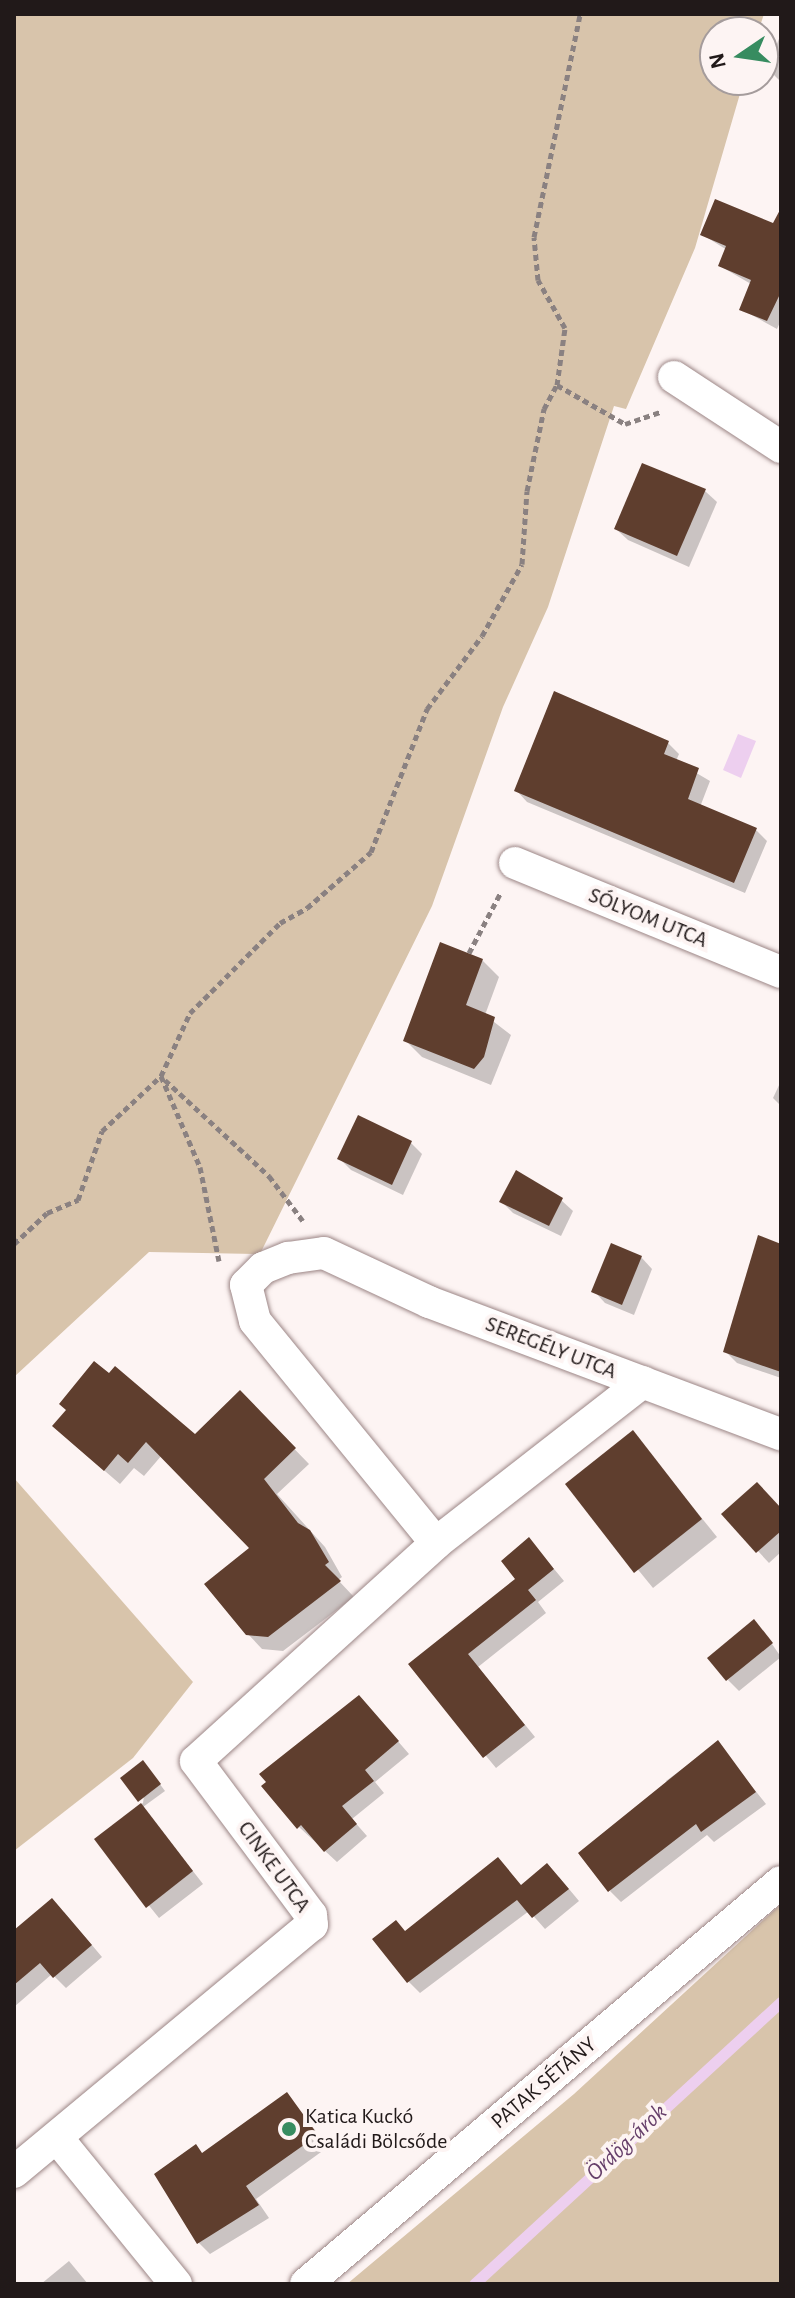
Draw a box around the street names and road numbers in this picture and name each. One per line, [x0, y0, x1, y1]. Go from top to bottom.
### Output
street label: SÓLYOM UTCA [585, 882, 711, 954]
street label: SEREGÉLY UTCA [482, 1311, 620, 1385]
street label: CINKE UTCA [232, 1816, 316, 1918]
street label: PATAK SÉTÁNY [486, 2031, 602, 2135]

